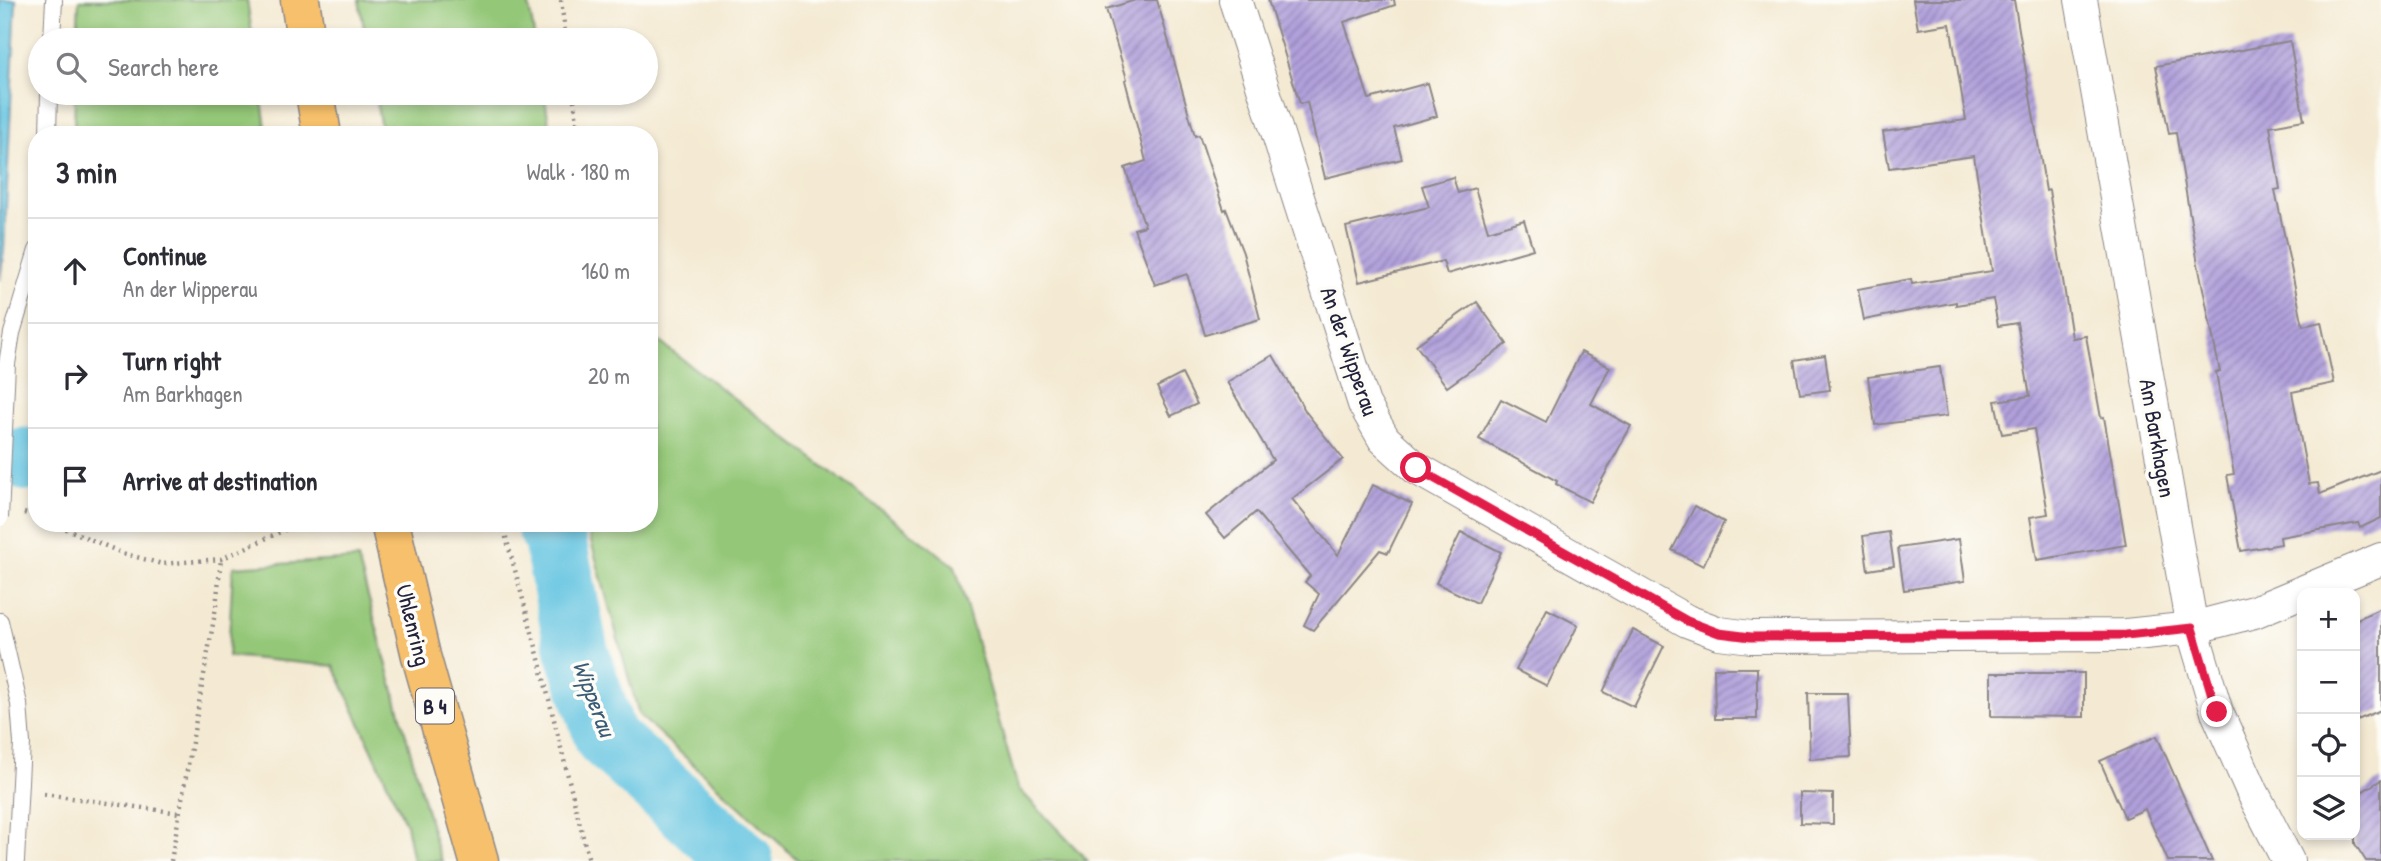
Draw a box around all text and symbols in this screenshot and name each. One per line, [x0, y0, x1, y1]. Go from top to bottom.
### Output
search box [28, 28, 658, 105]
icon: search [52, 48, 90, 86]
text: Search here [108, 49, 219, 84]
text: 3 min [56, 152, 117, 192]
text: Walk · 180 m [526, 156, 630, 187]
text: Continue [123, 238, 207, 273]
icon: ahead [56, 252, 94, 290]
text: 160 m [581, 255, 630, 286]
text: An der Wipperau [123, 273, 257, 304]
street label: An der Wipperau [1313, 282, 1387, 420]
text: Turn right [123, 343, 221, 378]
icon: right [56, 357, 94, 395]
text: 20 m [588, 360, 630, 391]
street label: Am Barkhagen [2132, 376, 2184, 500]
text: Am Barkhagen [123, 378, 243, 409]
route start [1400, 452, 1431, 483]
icon: arrive [56, 462, 94, 500]
text: Arrive at destination [123, 463, 318, 498]
street label: Uhlenring [389, 581, 439, 669]
map controls [2297, 588, 2360, 840]
button: + [2297, 588, 2360, 651]
button: − [2297, 651, 2360, 714]
water label: Wipperau [565, 656, 625, 743]
road number: B 4 [416, 688, 454, 724]
route end [2201, 696, 2232, 727]
button: locate [2297, 714, 2360, 777]
button: layers [2297, 777, 2360, 840]

